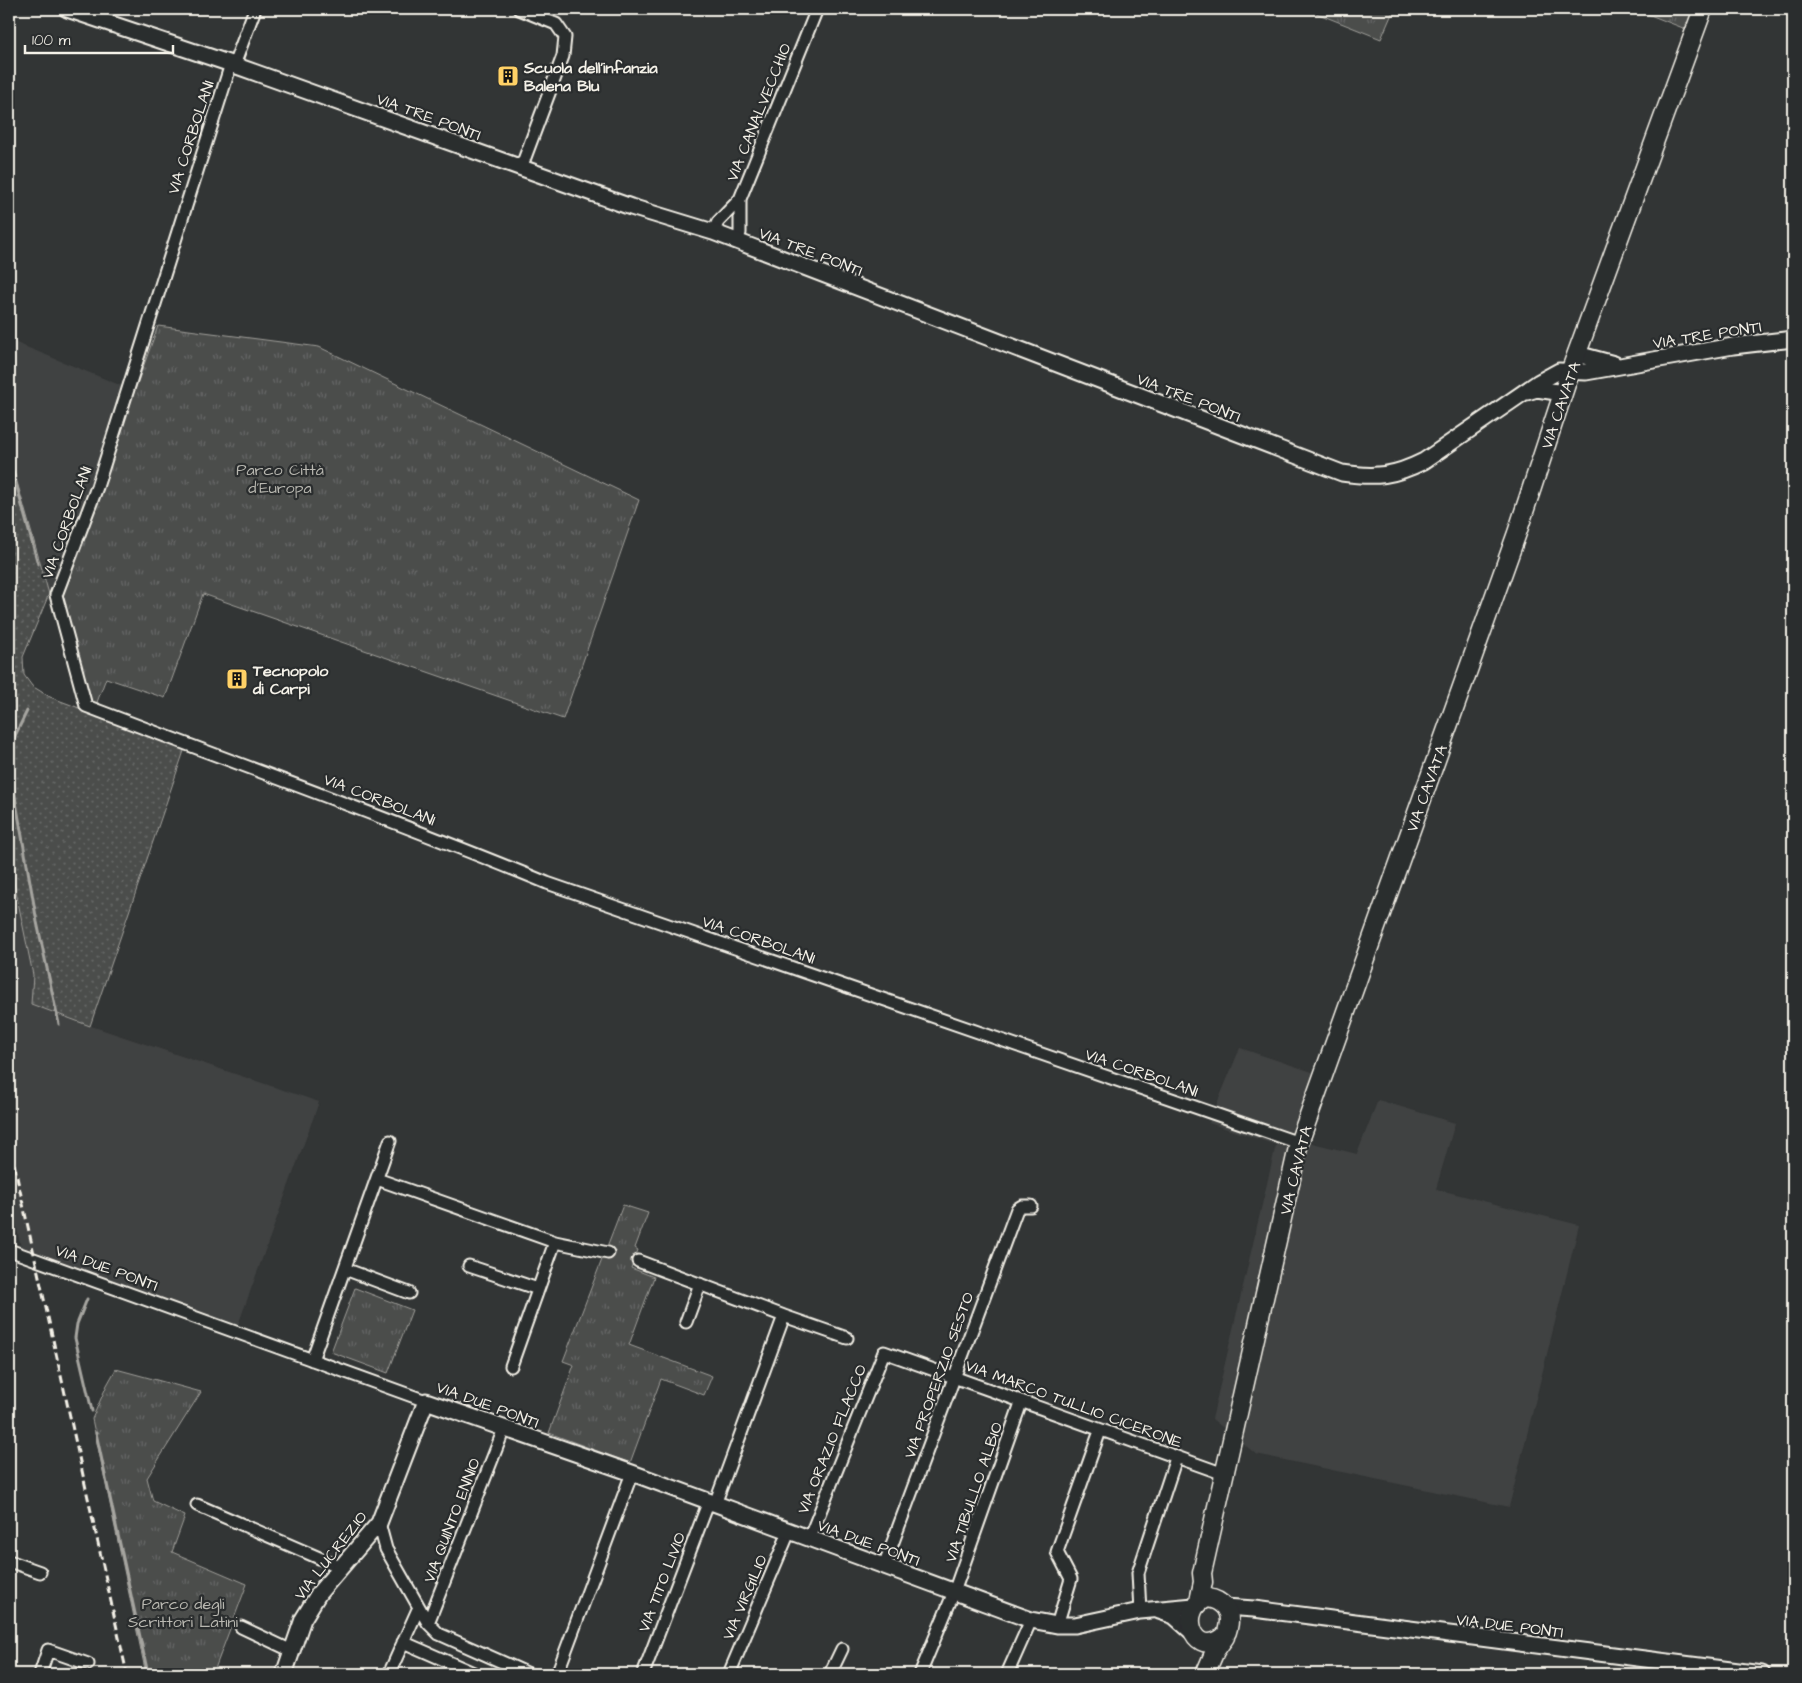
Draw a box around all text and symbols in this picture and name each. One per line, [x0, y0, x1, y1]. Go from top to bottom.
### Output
scale bar [25, 22, 172, 54]
text: 100 m [32, 30, 71, 51]
street label: VIA CANALVECCHIO [721, 40, 797, 185]
place label: Scuola dell’infanzia Balena Blu [523, 57, 658, 97]
building icon: Scuola dell’infanzia Balena Blu [496, 64, 520, 88]
street label: VIA CORBOLANI [162, 78, 220, 197]
street label: VIA TRE PONTI [373, 88, 484, 146]
street label: VIA TRE PONTI [755, 222, 866, 282]
street label: VIA TRE PONTI [1651, 316, 1763, 354]
street label: VIA CAVATA [1536, 359, 1586, 452]
street label: VIA TRE PONTI [1133, 368, 1244, 428]
park label: Parco Città d'Europa [236, 459, 324, 499]
street label: VIA CORBOLANI [36, 463, 98, 582]
place label: Tecnopolo di Carpi [252, 660, 329, 700]
building icon: Tecnopolo di Carpi [225, 667, 249, 691]
street label: VIA CAVATA [1401, 742, 1453, 835]
street label: VIA CORBOLANI [320, 768, 439, 831]
street label: VIA CORBOLANI [699, 910, 818, 970]
street label: VIA CORBOLANI [1082, 1043, 1201, 1103]
street label: VIA CAVATA [1274, 1123, 1318, 1217]
street label: VIA DUE PONTI [52, 1239, 161, 1297]
street label: VIA PROPERZIO SESTO [899, 1289, 979, 1461]
street label: VIA MARCO TULLIO CICERONE [962, 1354, 1186, 1454]
street label: VIA ORAZIO FLACCO [792, 1361, 872, 1517]
street label: VIA DUE PONTI [433, 1376, 542, 1434]
street label: VIA TIBULLO ALBIO [940, 1419, 1008, 1565]
street label: VIA QUINTO ENNIO [418, 1455, 486, 1586]
street label: VIA LUCREZIO [289, 1506, 373, 1605]
street label: VIA DUE PONTI [814, 1514, 923, 1572]
street label: VIA TITO LIVIO [633, 1529, 691, 1635]
street label: VIA VIRGILIO [717, 1551, 773, 1643]
park label: Parco degli Scrittori Latini [128, 1593, 238, 1633]
street label: VIA DUE PONTI [1455, 1609, 1565, 1643]

